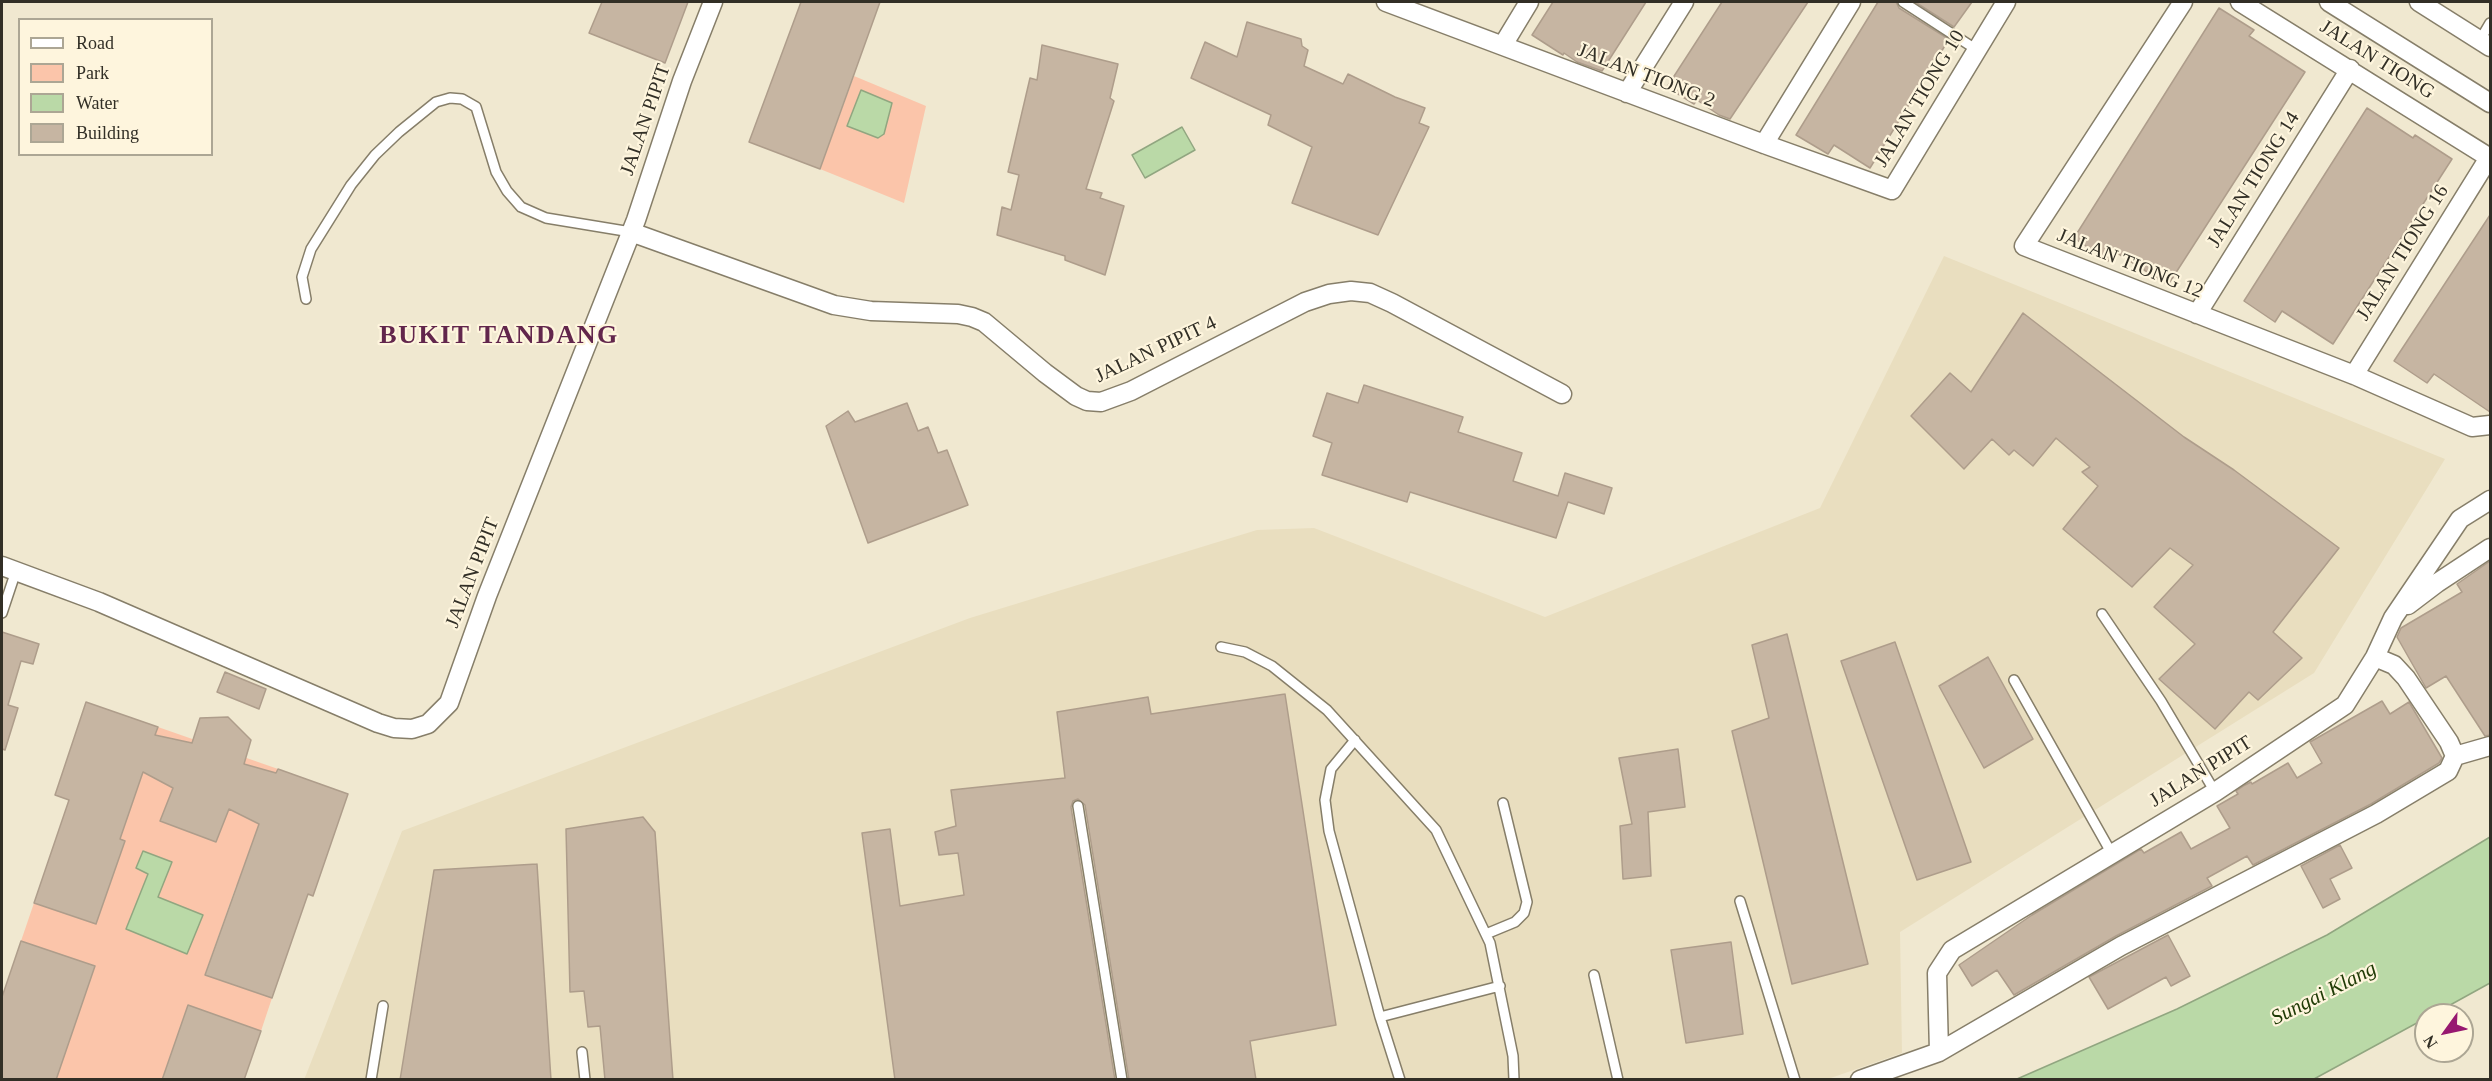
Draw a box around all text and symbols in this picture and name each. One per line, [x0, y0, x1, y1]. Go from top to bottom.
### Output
street label: JALAN TIONG [2315, 15, 2439, 105]
legend [18, 18, 213, 156]
street label: JALAN TIONG 10 [1870, 26, 1970, 172]
text: Road [76, 33, 114, 53]
street label: JALAN TIONG 2 [1574, 39, 1718, 113]
street label: JALAN PIPIT [616, 61, 676, 179]
text: Park [76, 63, 109, 83]
text: Water [76, 93, 119, 113]
street label: JALAN TIONG 14 [2203, 108, 2305, 252]
text: Building [76, 123, 139, 143]
street label: JALAN TIONG 16 [2352, 181, 2454, 325]
street label: JALAN TIONG 12 [2053, 224, 2207, 304]
street label: JALAN PIPIT 4 [1092, 311, 1220, 389]
district label: BUKIT TANDANG [379, 320, 619, 352]
street label: JALAN PIPIT [441, 514, 505, 632]
street label: JALAN PIPIT [2145, 731, 2257, 813]
water label: Sungai Klang [2267, 957, 2381, 1031]
north arrow [2414, 1003, 2474, 1063]
text: N [2420, 1033, 2440, 1051]

